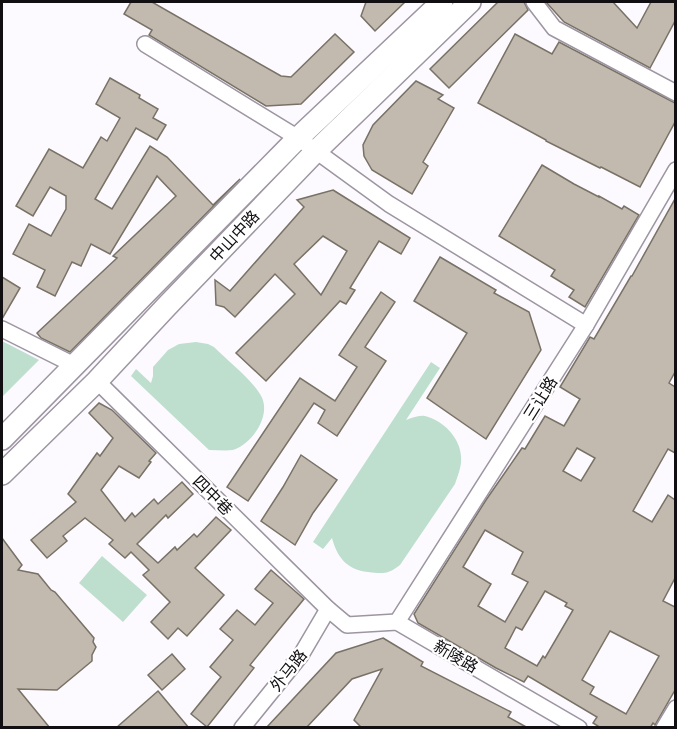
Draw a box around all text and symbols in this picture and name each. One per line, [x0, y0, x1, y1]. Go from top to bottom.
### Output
street label: 中山中路 [204, 205, 264, 267]
street label: 三让路 [518, 372, 562, 424]
street label: 四中巷 [188, 470, 238, 520]
street label: 新陵路 [430, 634, 482, 678]
street label: 外马路 [265, 644, 311, 696]

